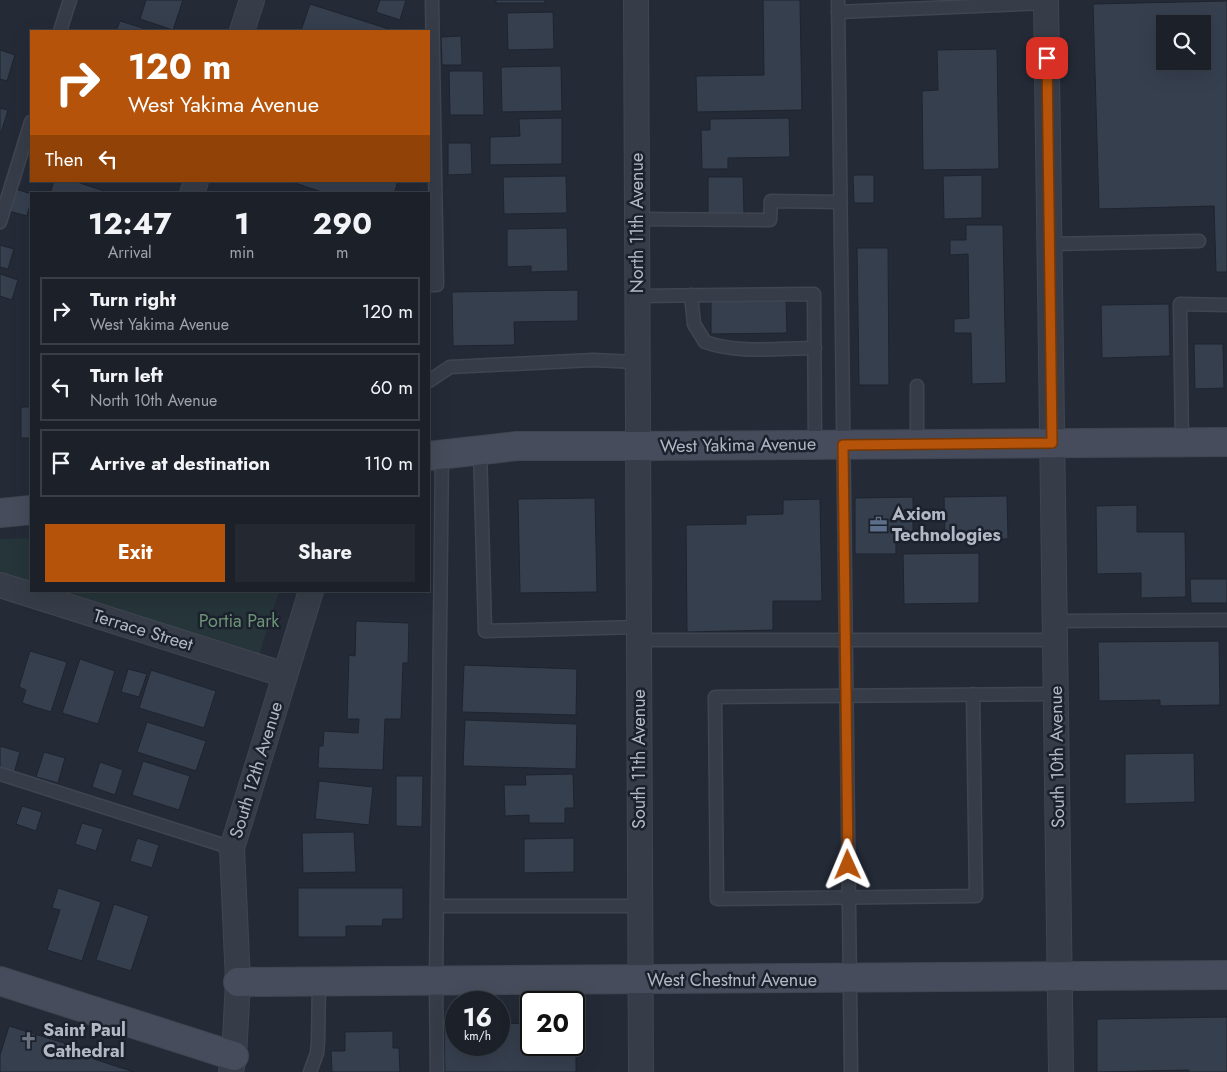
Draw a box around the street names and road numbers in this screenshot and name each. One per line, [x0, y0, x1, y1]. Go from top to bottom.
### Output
street label: North 11th Avenue [624, 153, 650, 293]
street label: West Yakima Avenue [660, 431, 816, 459]
street label: Terrace Street [90, 602, 197, 658]
street label: South 10th Avenue [1043, 686, 1071, 828]
street label: South 11th Avenue [626, 689, 652, 829]
street label: South 12th Avenue [223, 698, 289, 842]
street label: West Chestnut Avenue [647, 967, 817, 993]

